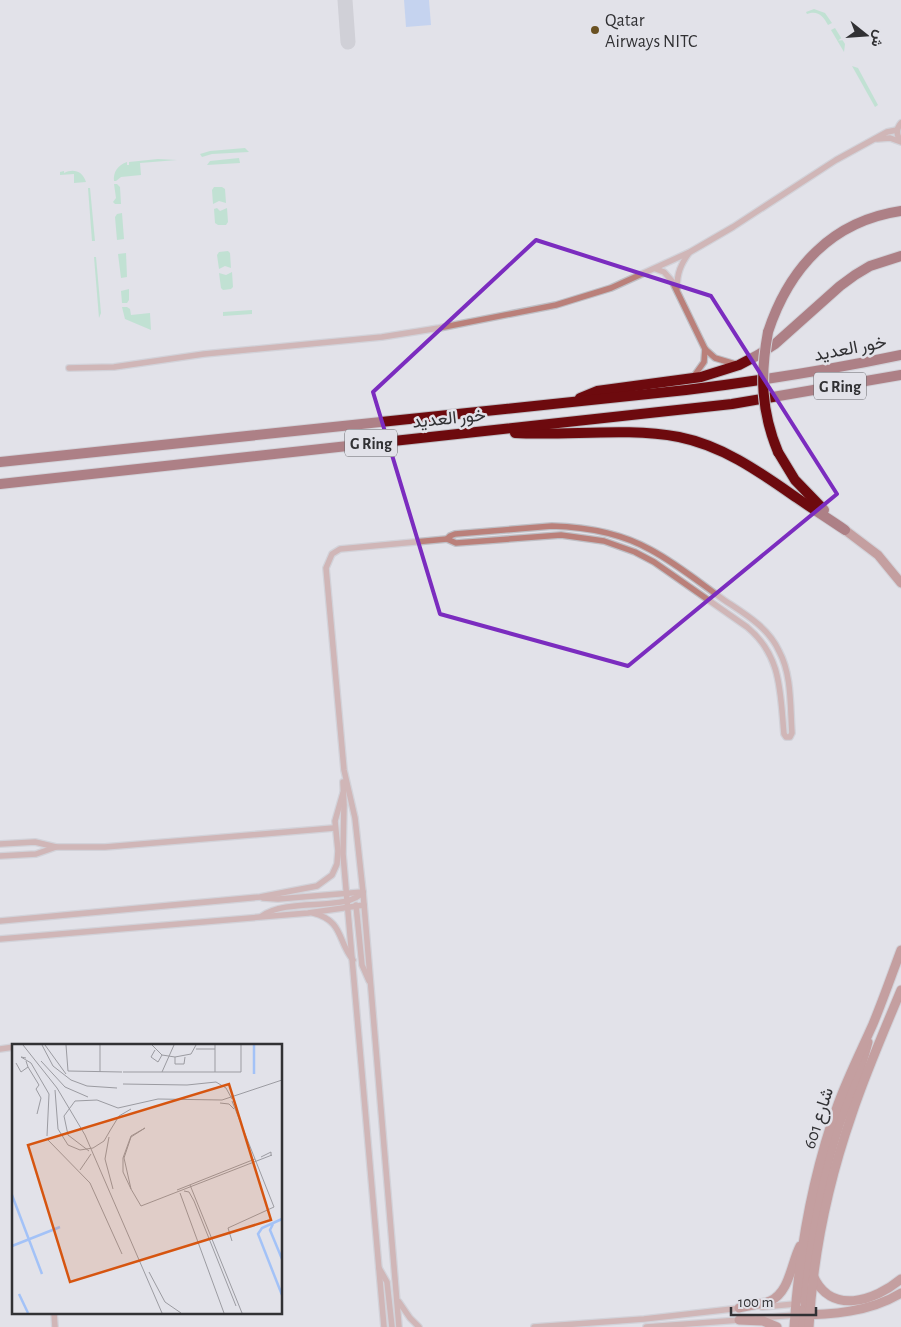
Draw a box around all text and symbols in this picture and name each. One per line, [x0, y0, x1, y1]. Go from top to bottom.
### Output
north arrow [841, 10, 891, 60]
place label: Qatar Airways NITC [605, 12, 697, 51]
marker: Qatar Airways NITC [589, 24, 601, 36]
text: ش [867, 28, 887, 49]
street label: خور العديد [812, 333, 888, 366]
road number: G Ring [814, 372, 866, 400]
street label: خور العديد [412, 406, 487, 433]
road number: G Ring [345, 429, 397, 456]
inset map [12, 1044, 282, 1314]
street label: شارع 601 [801, 1085, 839, 1152]
scale bar [731, 1284, 816, 1316]
text: 100 m [738, 1295, 773, 1310]

